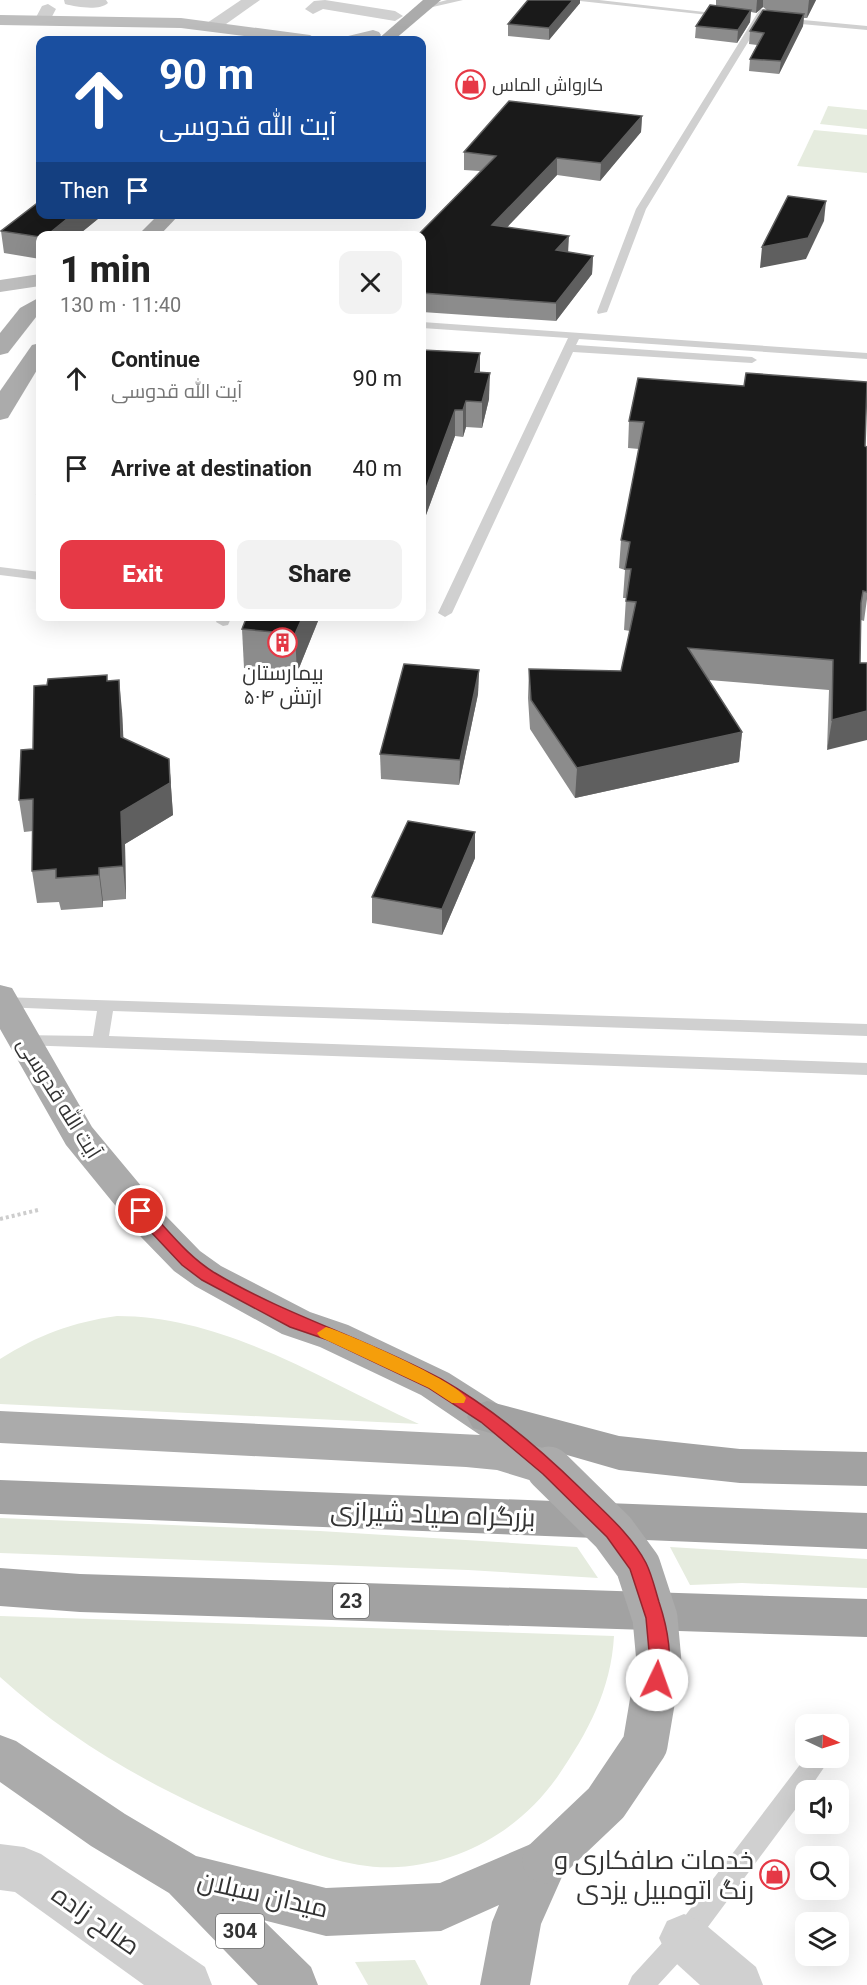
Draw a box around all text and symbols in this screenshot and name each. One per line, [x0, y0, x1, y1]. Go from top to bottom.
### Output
text: 90 m [159, 50, 254, 99]
icon: ahead [60, 60, 138, 138]
shop icon: کارواش الماس [455, 68, 487, 100]
place label: کارواش الماس [492, 74, 603, 96]
text: آیت الله قدوسی [159, 110, 336, 142]
icon: arrive [121, 174, 154, 207]
text: Then [60, 178, 109, 203]
text: 1 min [60, 249, 151, 291]
button: close [339, 251, 402, 314]
text: 130 m · 11:40 [60, 293, 181, 317]
text: Continue [111, 347, 200, 372]
icon: ahead [60, 362, 93, 395]
text: 90 m [353, 366, 402, 391]
text: آیت الله قدوسی [111, 379, 242, 403]
icon: arrive [60, 452, 93, 485]
text: Arrive at destination [111, 456, 312, 481]
text: 40 m [353, 456, 402, 481]
button: Exit [60, 540, 225, 609]
button: Share [237, 540, 402, 609]
building icon: بیمارستان ۵۰۴ ارتش [267, 626, 299, 658]
place label: بیمارستان ۵۰۴ ارتش [242, 661, 324, 710]
street label: آیت الله قدوسی [11, 1032, 108, 1164]
pin [115, 1185, 166, 1236]
icon: arrive [124, 1194, 157, 1227]
street label: بزرگراه صیاد شیرازی [330, 1495, 536, 1533]
road number: 23 [333, 1584, 369, 1618]
position arrow [625, 1648, 689, 1712]
north arrow [795, 1714, 849, 1768]
map controls [795, 1714, 849, 1966]
button: sound [795, 1780, 849, 1834]
place label: خدمات صافکاری و رنگ اتومبیل یزدی [554, 1845, 754, 1906]
button: search [795, 1846, 849, 1900]
shop icon: خدمات صافکاری و رنگ اتومبیل یزدی [759, 1859, 791, 1891]
street label: میدان سبلان [195, 1864, 331, 1924]
street label: صالح زاده [45, 1879, 146, 1963]
button: layers [795, 1912, 849, 1966]
road number: 304 [216, 1914, 264, 1948]

